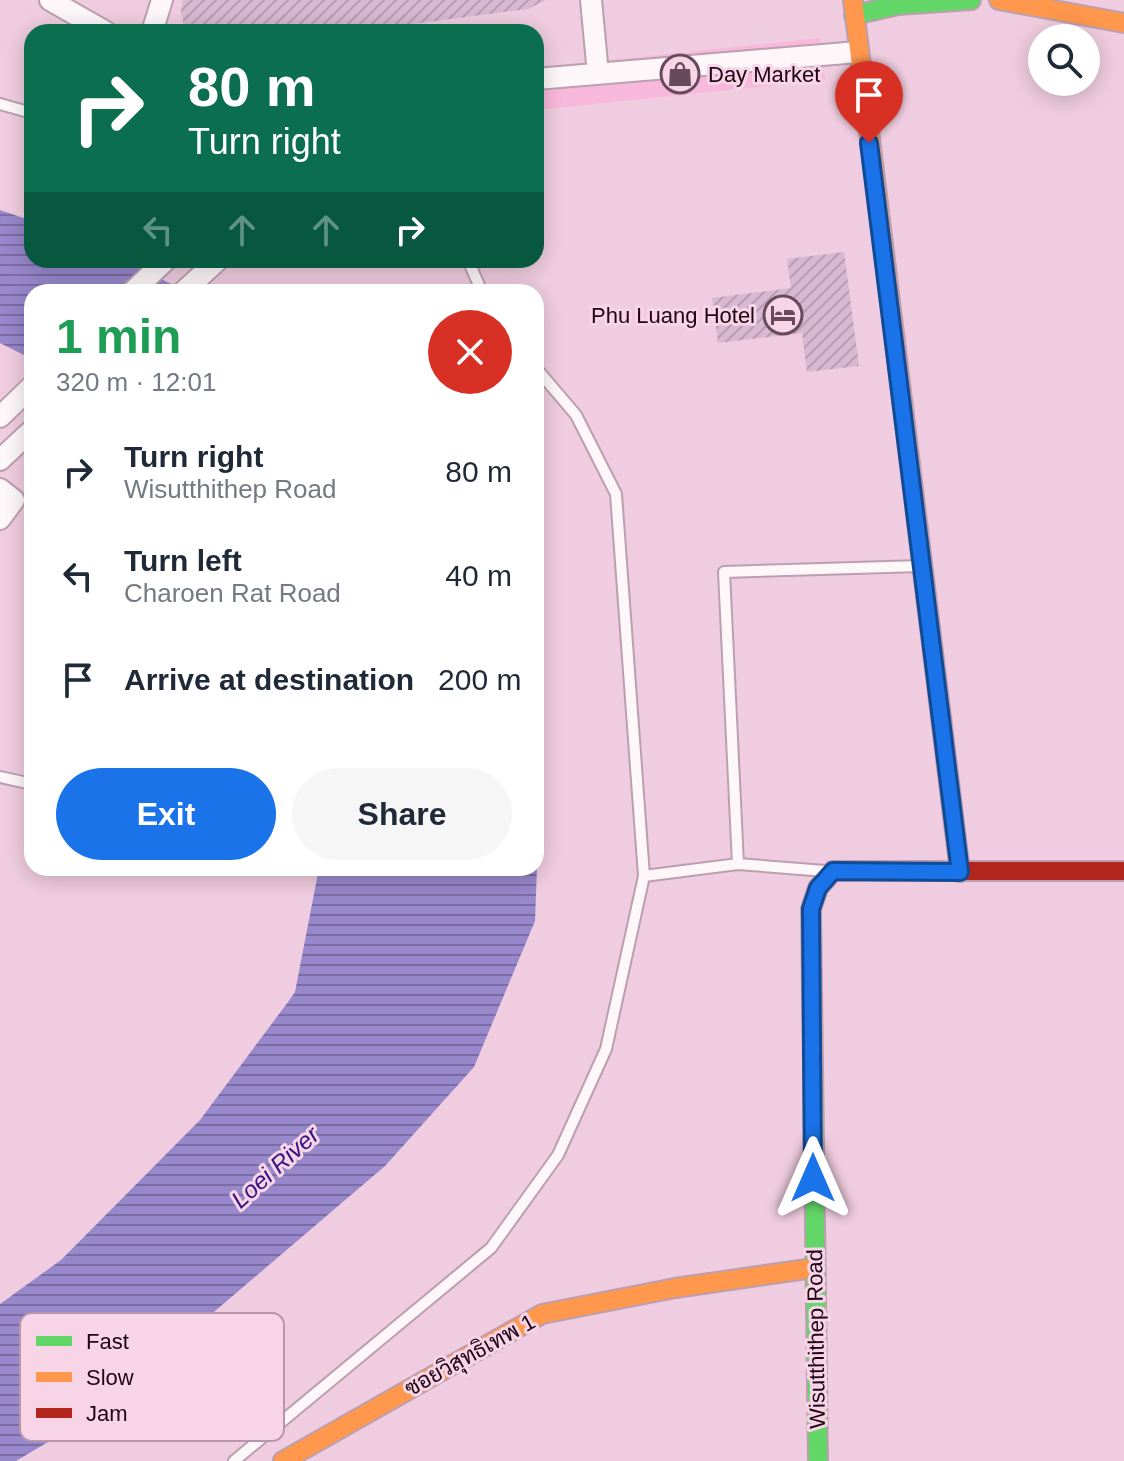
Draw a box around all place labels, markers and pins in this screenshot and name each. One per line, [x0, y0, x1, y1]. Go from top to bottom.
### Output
shop icon: Day Market [659, 53, 701, 95]
pin [835, 61, 903, 143]
place label: Day Market [708, 62, 820, 87]
hotel icon: Phu Luang Hotel [762, 294, 804, 336]
place label: Phu Luang Hotel [591, 303, 755, 328]

